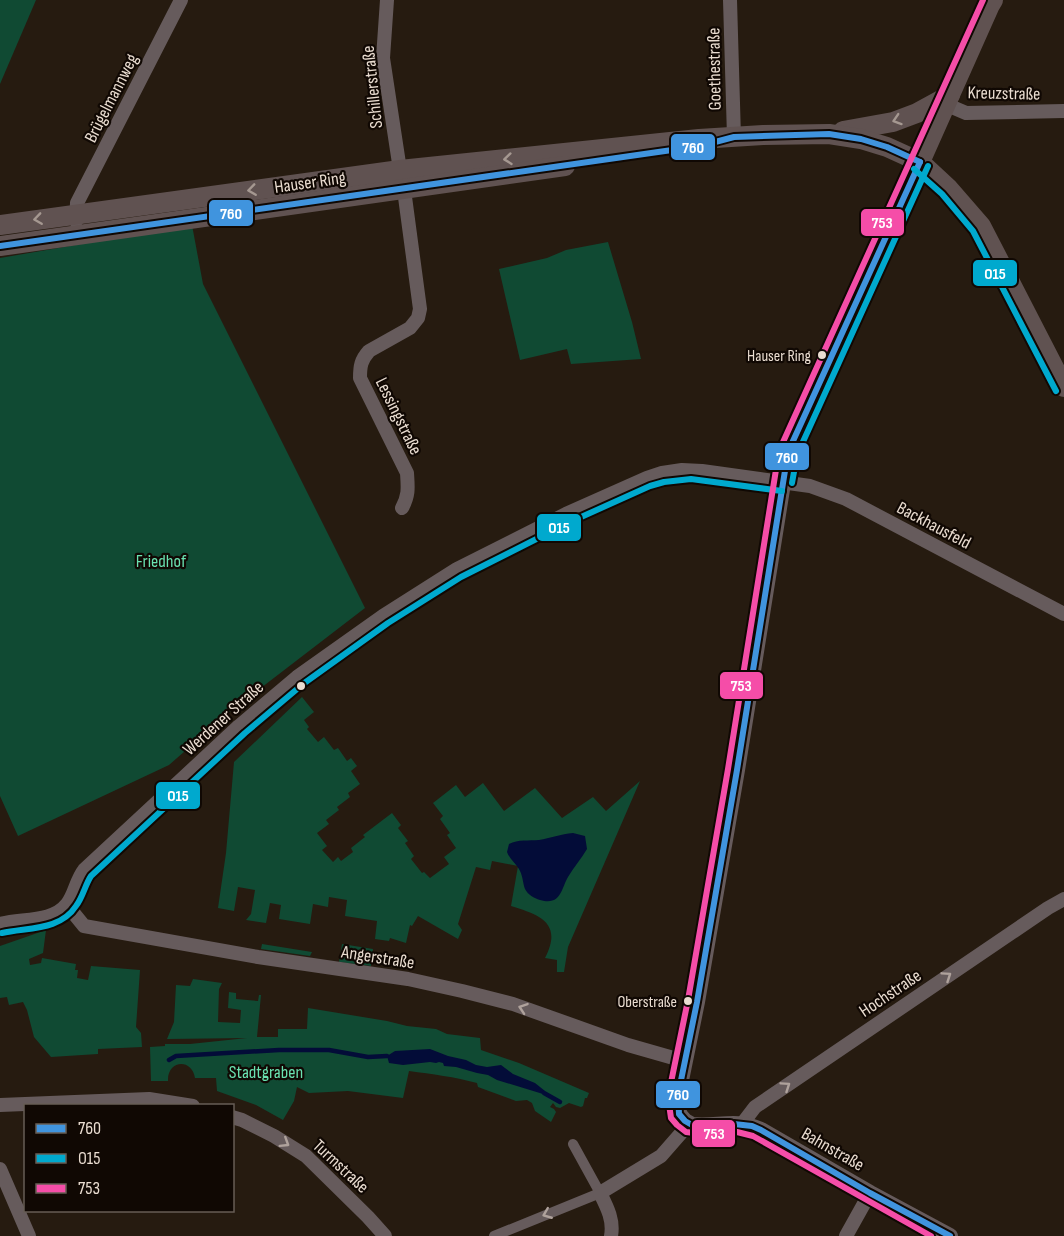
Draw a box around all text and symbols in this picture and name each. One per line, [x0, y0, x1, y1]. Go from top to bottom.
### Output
street label: Goethestraße [703, 27, 726, 110]
street label: Schillerstraße [358, 44, 387, 129]
street label: Brügelmannweg [80, 50, 143, 146]
street label: Kreuzstraße [967, 82, 1041, 105]
one-way arrow [892, 113, 903, 125]
line badge: 760 [670, 133, 716, 161]
text: 760 [682, 139, 704, 158]
one-way arrow [504, 152, 513, 165]
street label: Hauser Ring [273, 167, 347, 198]
one-way arrow [247, 183, 257, 196]
line badge: 760 [208, 199, 254, 227]
text: 760 [220, 205, 242, 224]
line badge: 753 [860, 208, 905, 237]
one-way arrow [33, 212, 43, 225]
text: 753 [871, 214, 893, 233]
line badge: O15 [972, 259, 1018, 287]
text: O15 [984, 265, 1006, 284]
place label: Hauser Ring [747, 347, 811, 366]
marker: Hauser Ring [816, 349, 828, 361]
street label: Lessingstraße [371, 374, 426, 458]
line badge: 760 [764, 442, 810, 471]
text: 760 [776, 449, 798, 468]
street label: Backhausfeld [893, 497, 974, 554]
line badge: O15 [536, 513, 582, 542]
text: O15 [548, 519, 570, 538]
park label: Friedhof [136, 551, 187, 572]
line badge: 753 [719, 671, 764, 700]
street label: Werdener Straße [179, 677, 268, 760]
text: 753 [730, 677, 752, 696]
unlabelled marker [295, 680, 307, 692]
line badge: O15 [155, 781, 201, 810]
text: O15 [167, 787, 189, 806]
street label: Angerstraße [339, 941, 416, 974]
street label: Hochstraße [855, 965, 925, 1022]
one-way arrow [941, 972, 952, 983]
place label: Oberstraße [617, 993, 677, 1012]
marker: Oberstraße [682, 995, 694, 1007]
one-way arrow [518, 1003, 529, 1016]
park label: Stadtgraben [229, 1062, 303, 1083]
line badge: 760 [655, 1080, 701, 1109]
one-way arrow [779, 1082, 790, 1093]
text: 760 [667, 1086, 689, 1105]
legend [24, 1104, 234, 1212]
text: 760 [78, 1118, 101, 1139]
line badge: 753 [691, 1119, 736, 1148]
street label: Bahnstraße [798, 1123, 868, 1176]
text: 753 [703, 1125, 725, 1144]
street label: Turmstraße [308, 1135, 373, 1198]
one-way arrow [278, 1136, 289, 1147]
text: O15 [78, 1148, 100, 1169]
text: 753 [78, 1178, 100, 1199]
one-way arrow [542, 1207, 553, 1219]

